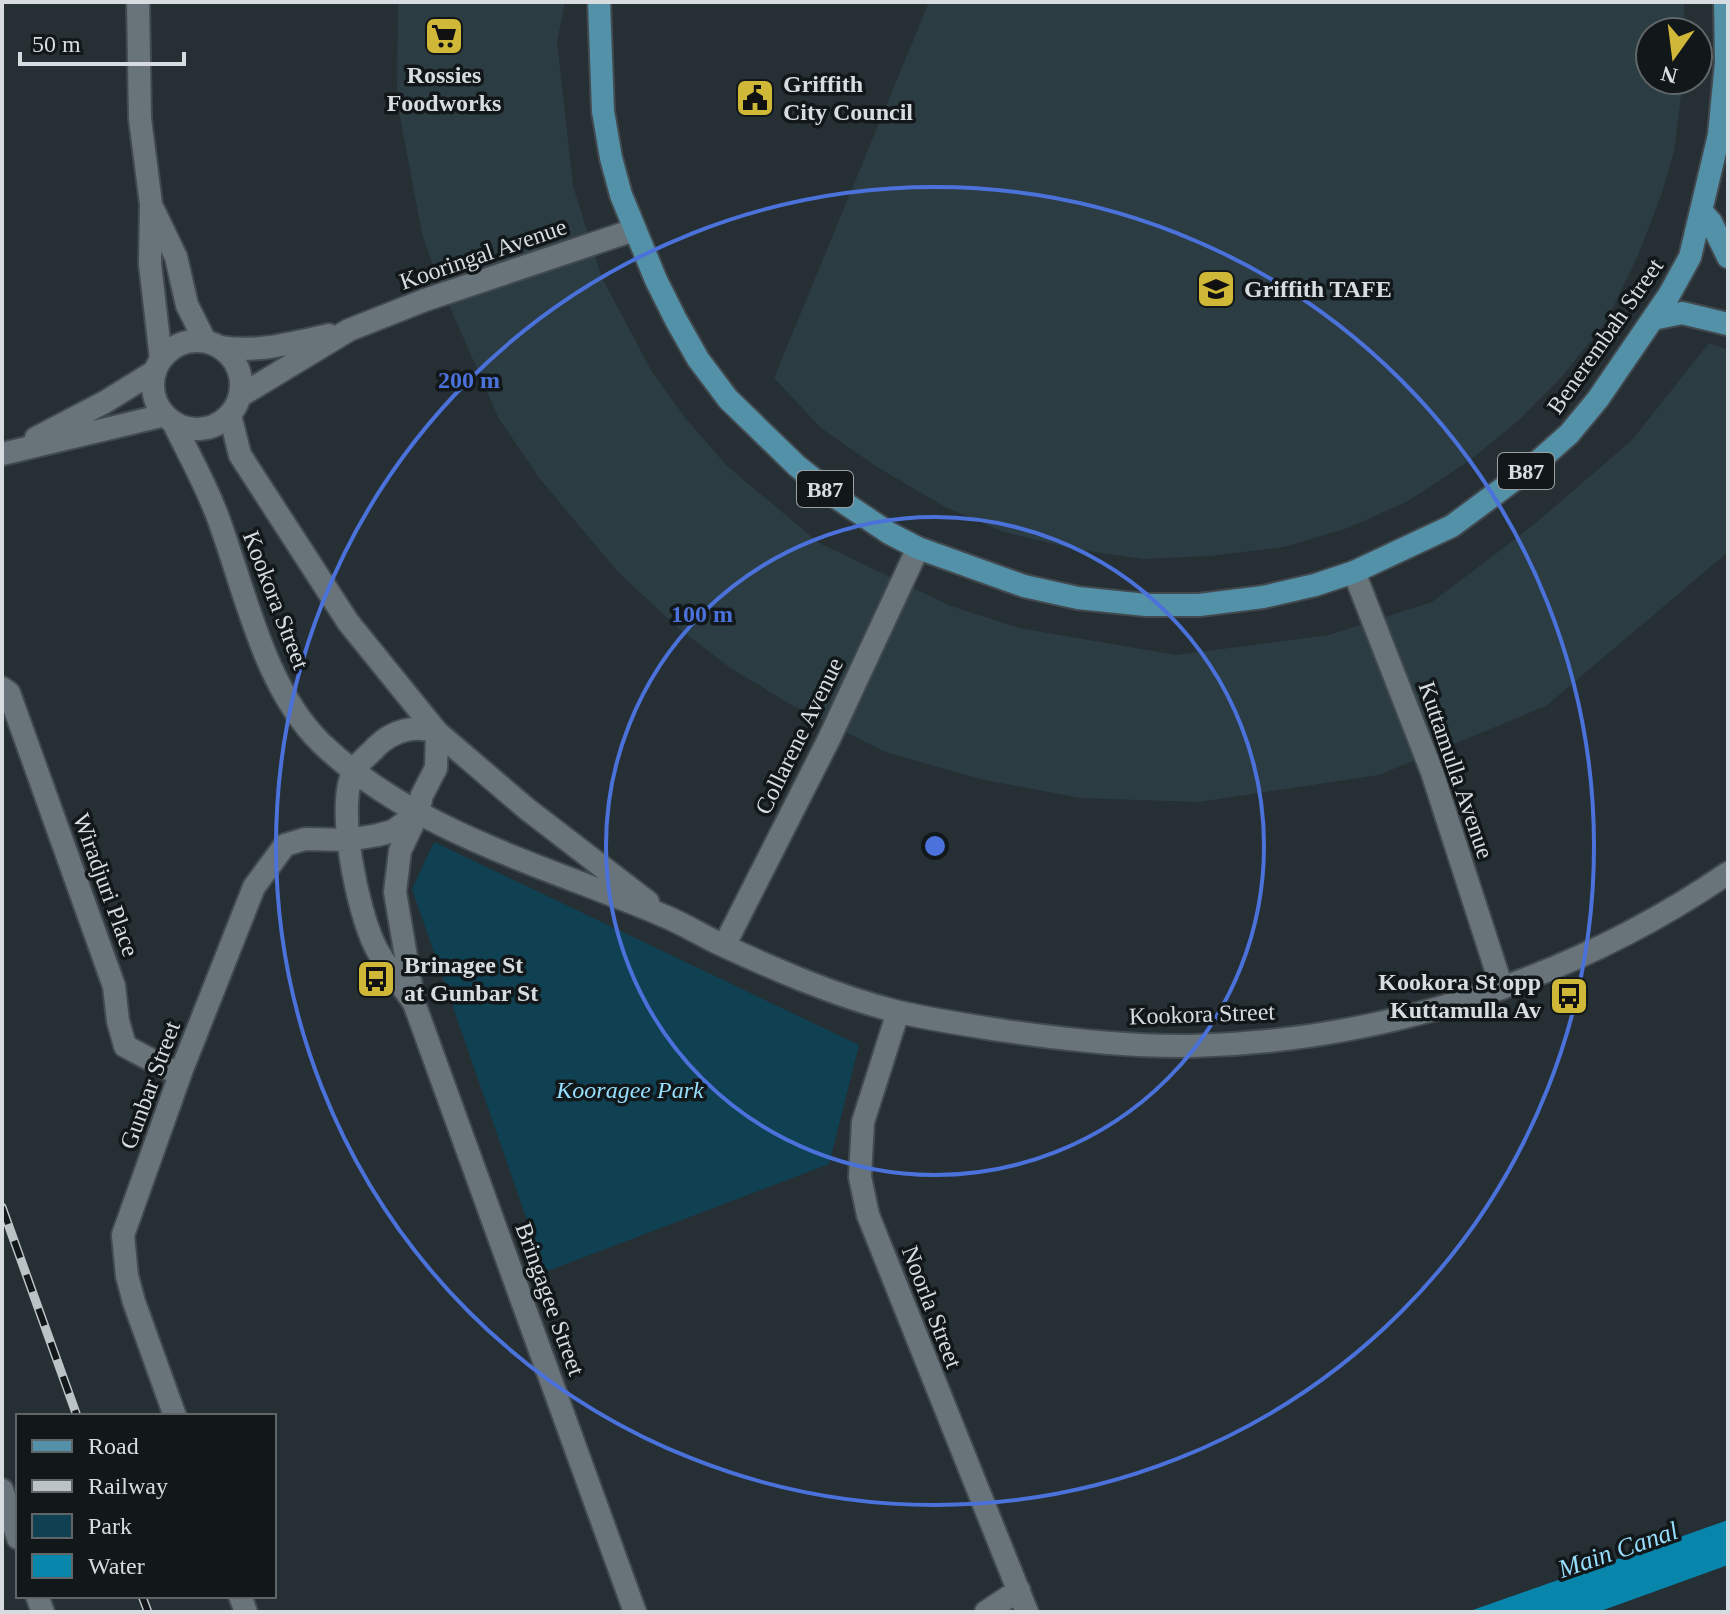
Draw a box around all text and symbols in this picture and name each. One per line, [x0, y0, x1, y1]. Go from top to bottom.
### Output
supermarket icon: Rossies Foodworks [423, 15, 465, 57]
scale bar [20, 16, 184, 66]
north arrow [1634, 16, 1714, 96]
text: 50 m [32, 31, 81, 57]
text: N [1658, 61, 1680, 89]
place label: Rossies Foodworks [387, 62, 501, 116]
place label: Griffith City Council [783, 71, 913, 125]
public building icon: Griffith City Council [734, 77, 776, 119]
street label: Kooringal Avenue [396, 213, 570, 295]
street label: Benerembah Street [1542, 253, 1668, 419]
school or university icon: Griffith TAFE [1195, 268, 1237, 310]
place label: Griffith TAFE [1244, 276, 1392, 302]
text: 200 m [438, 367, 500, 393]
road number: B87 [1498, 453, 1554, 489]
road number: B87 [797, 471, 853, 507]
street label: Kookora Street [238, 527, 314, 673]
text: 100 m [671, 601, 733, 627]
street label: Collarene Avenue [750, 654, 848, 818]
street label: Kuttamulla Avenue [1414, 678, 1498, 862]
street label: Wiradjuri Place [68, 810, 144, 960]
centre of rings [921, 832, 949, 860]
place label: Brinagee St at Gunbar St [404, 952, 538, 1006]
bus stop icon: Brinagee St at Gunbar St [355, 958, 397, 1000]
place label: Kookora St opp Kuttamulla Av [1378, 969, 1541, 1023]
bus stop icon: Kookora St opp Kuttamulla Av [1548, 975, 1590, 1017]
street label: Kookora Street [1129, 998, 1276, 1030]
street label: Gunbar Street [115, 1017, 185, 1152]
park label: Kooragee Park [555, 1077, 704, 1103]
street label: Bringagee Street [510, 1219, 590, 1379]
street label: Noorla Street [897, 1242, 967, 1372]
legend [16, 1414, 276, 1598]
text: Road [88, 1433, 139, 1459]
text: Railway [88, 1473, 168, 1499]
text: Park [88, 1513, 132, 1539]
water label: Main Canal [1553, 1516, 1682, 1584]
text: Water [88, 1553, 145, 1579]

